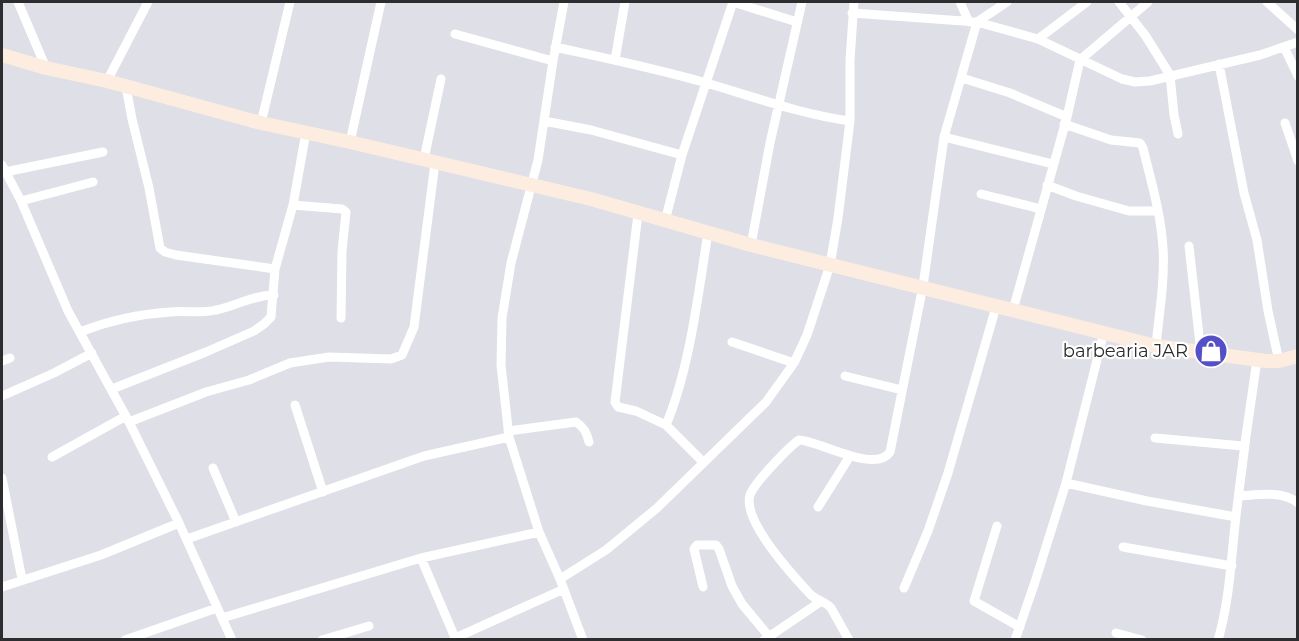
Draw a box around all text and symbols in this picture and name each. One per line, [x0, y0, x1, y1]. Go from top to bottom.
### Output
shop icon: barbearia JAR [1193, 333, 1229, 369]
place label: barbearia JAR [1063, 340, 1188, 362]

